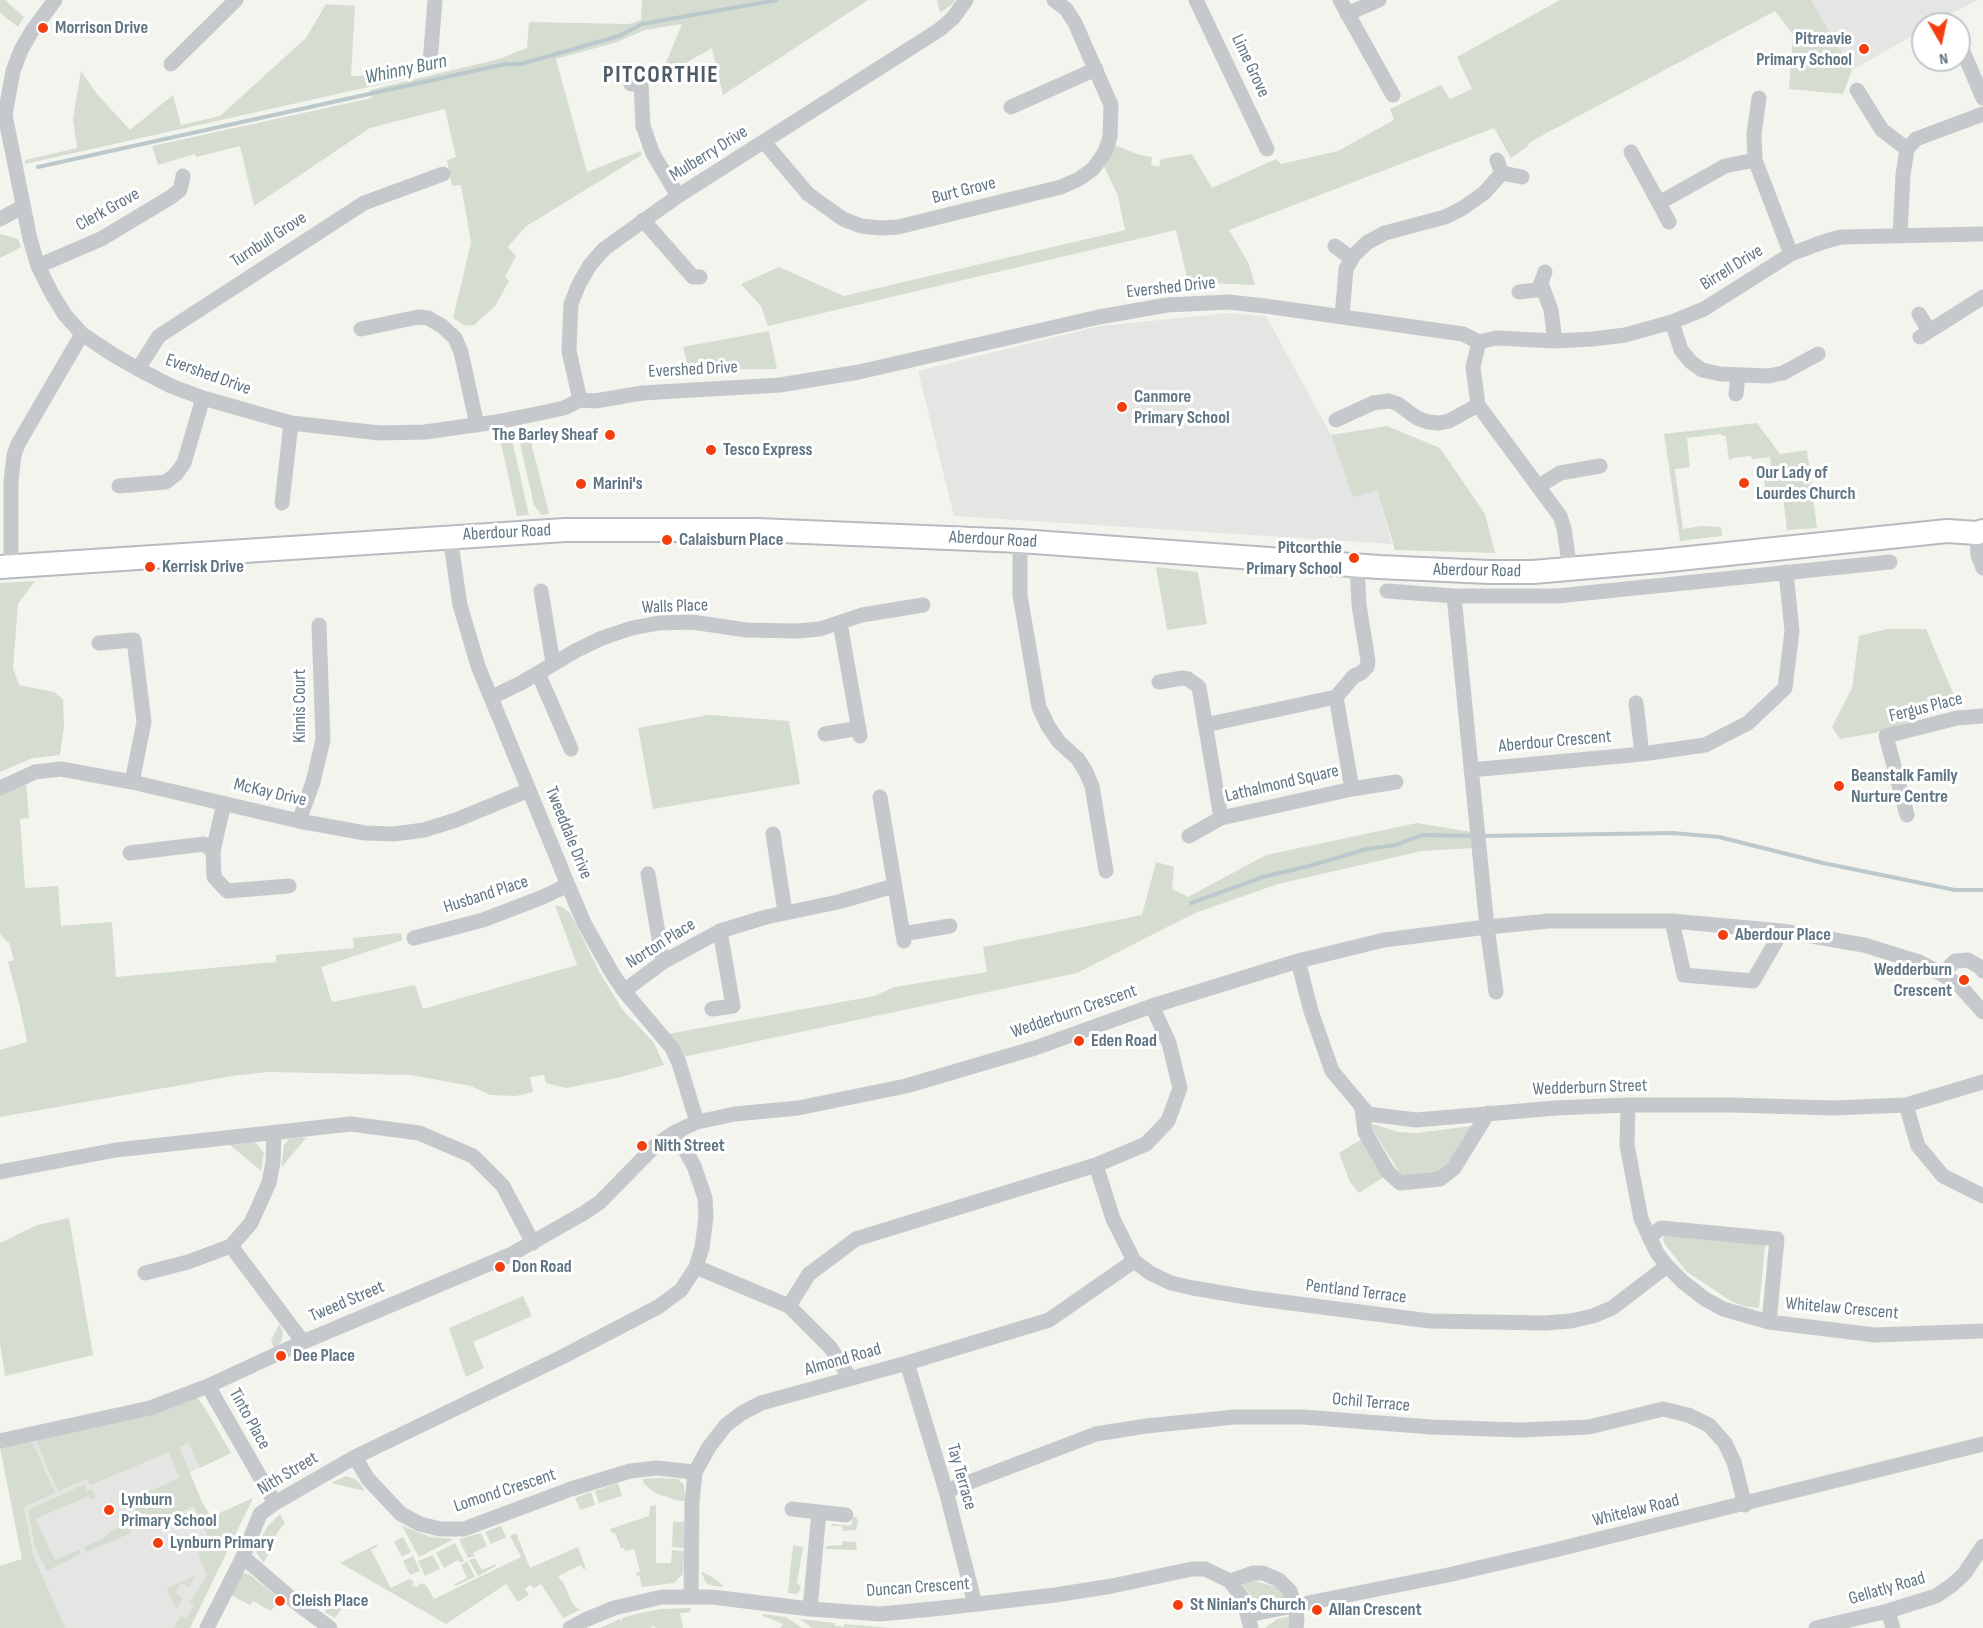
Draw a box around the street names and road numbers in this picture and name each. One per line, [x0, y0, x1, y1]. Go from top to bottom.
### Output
street label: Lime Grove [1226, 31, 1274, 101]
street label: Mulberry Drive [666, 122, 752, 186]
street label: Burt Grove [930, 173, 998, 209]
street label: Clerk Grove [72, 184, 144, 236]
street label: Turnbull Grove [227, 207, 311, 273]
street label: Birrell Drive [1697, 240, 1767, 296]
street label: Evershed Drive [1125, 273, 1217, 303]
street label: Evershed Drive [162, 350, 254, 400]
street label: Evershed Drive [648, 357, 738, 383]
street label: Aberdour Road [462, 520, 552, 546]
street label: Aberdour Road [948, 527, 1038, 553]
street label: Aberdour Road [1433, 559, 1521, 583]
street label: Walls Place [641, 595, 709, 619]
street label: Kinnis Court [289, 669, 311, 743]
street label: Fergus Place [1887, 688, 1965, 728]
street label: Aberdour Crescent [1498, 726, 1612, 758]
street label: Lathalmond Square [1223, 760, 1341, 808]
street label: McKay Drive [232, 774, 308, 812]
street label: Tweeddale Drive [540, 784, 596, 882]
street label: Husband Place [441, 871, 531, 919]
street label: Norton Place [622, 914, 700, 974]
street label: Wedderburn Crescent [1008, 980, 1140, 1044]
street label: Wedderburn Street [1532, 1075, 1648, 1101]
street label: Pentland Terrace [1304, 1275, 1408, 1309]
street label: Tweed Street [306, 1277, 388, 1327]
street label: Whitelaw Crescent [1785, 1293, 1899, 1325]
street label: Almond Road [802, 1339, 884, 1381]
street label: Tinto Place [223, 1385, 275, 1453]
street label: Ochil Terrace [1331, 1389, 1411, 1417]
street label: Tay Terrace [941, 1442, 981, 1512]
street label: Nith Street [254, 1448, 322, 1500]
street label: Lomond Crescent [451, 1464, 559, 1518]
street label: Whitelaw Road [1590, 1490, 1682, 1532]
street label: Gellatly Road [1846, 1568, 1928, 1610]
street label: Duncan Crescent [866, 1574, 970, 1602]

